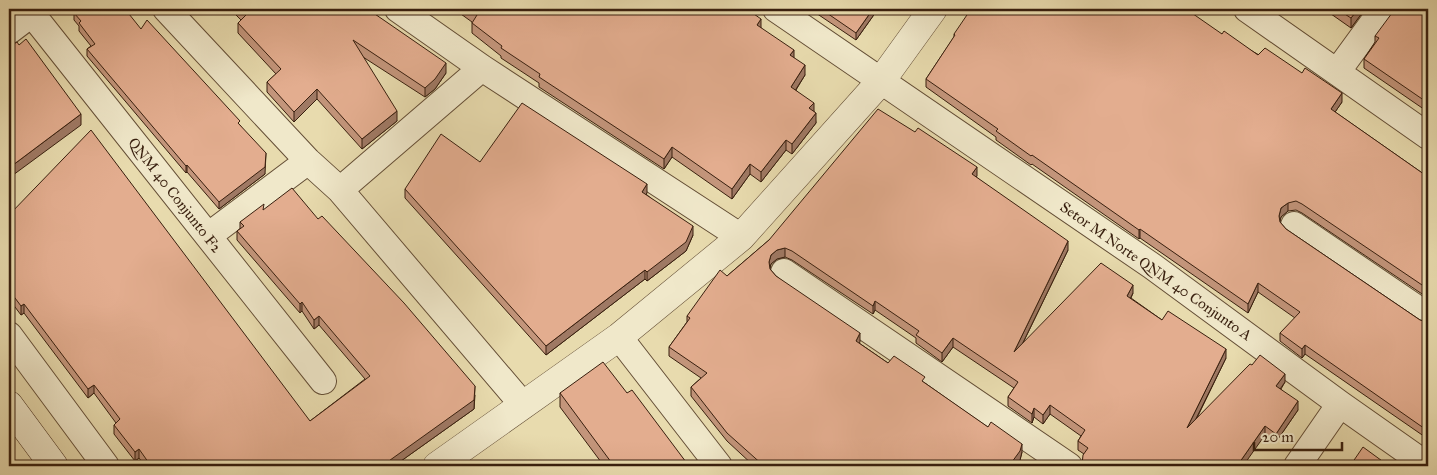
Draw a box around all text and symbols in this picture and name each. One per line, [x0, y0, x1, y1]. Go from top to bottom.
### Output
street label: QNM 40 Conjunto F2 [124, 134, 226, 257]
street label: Setor M Norte QNM 40 Conjunto A [1057, 198, 1255, 344]
scale bar [1254, 420, 1342, 452]
text: 20 m [1262, 428, 1294, 446]

